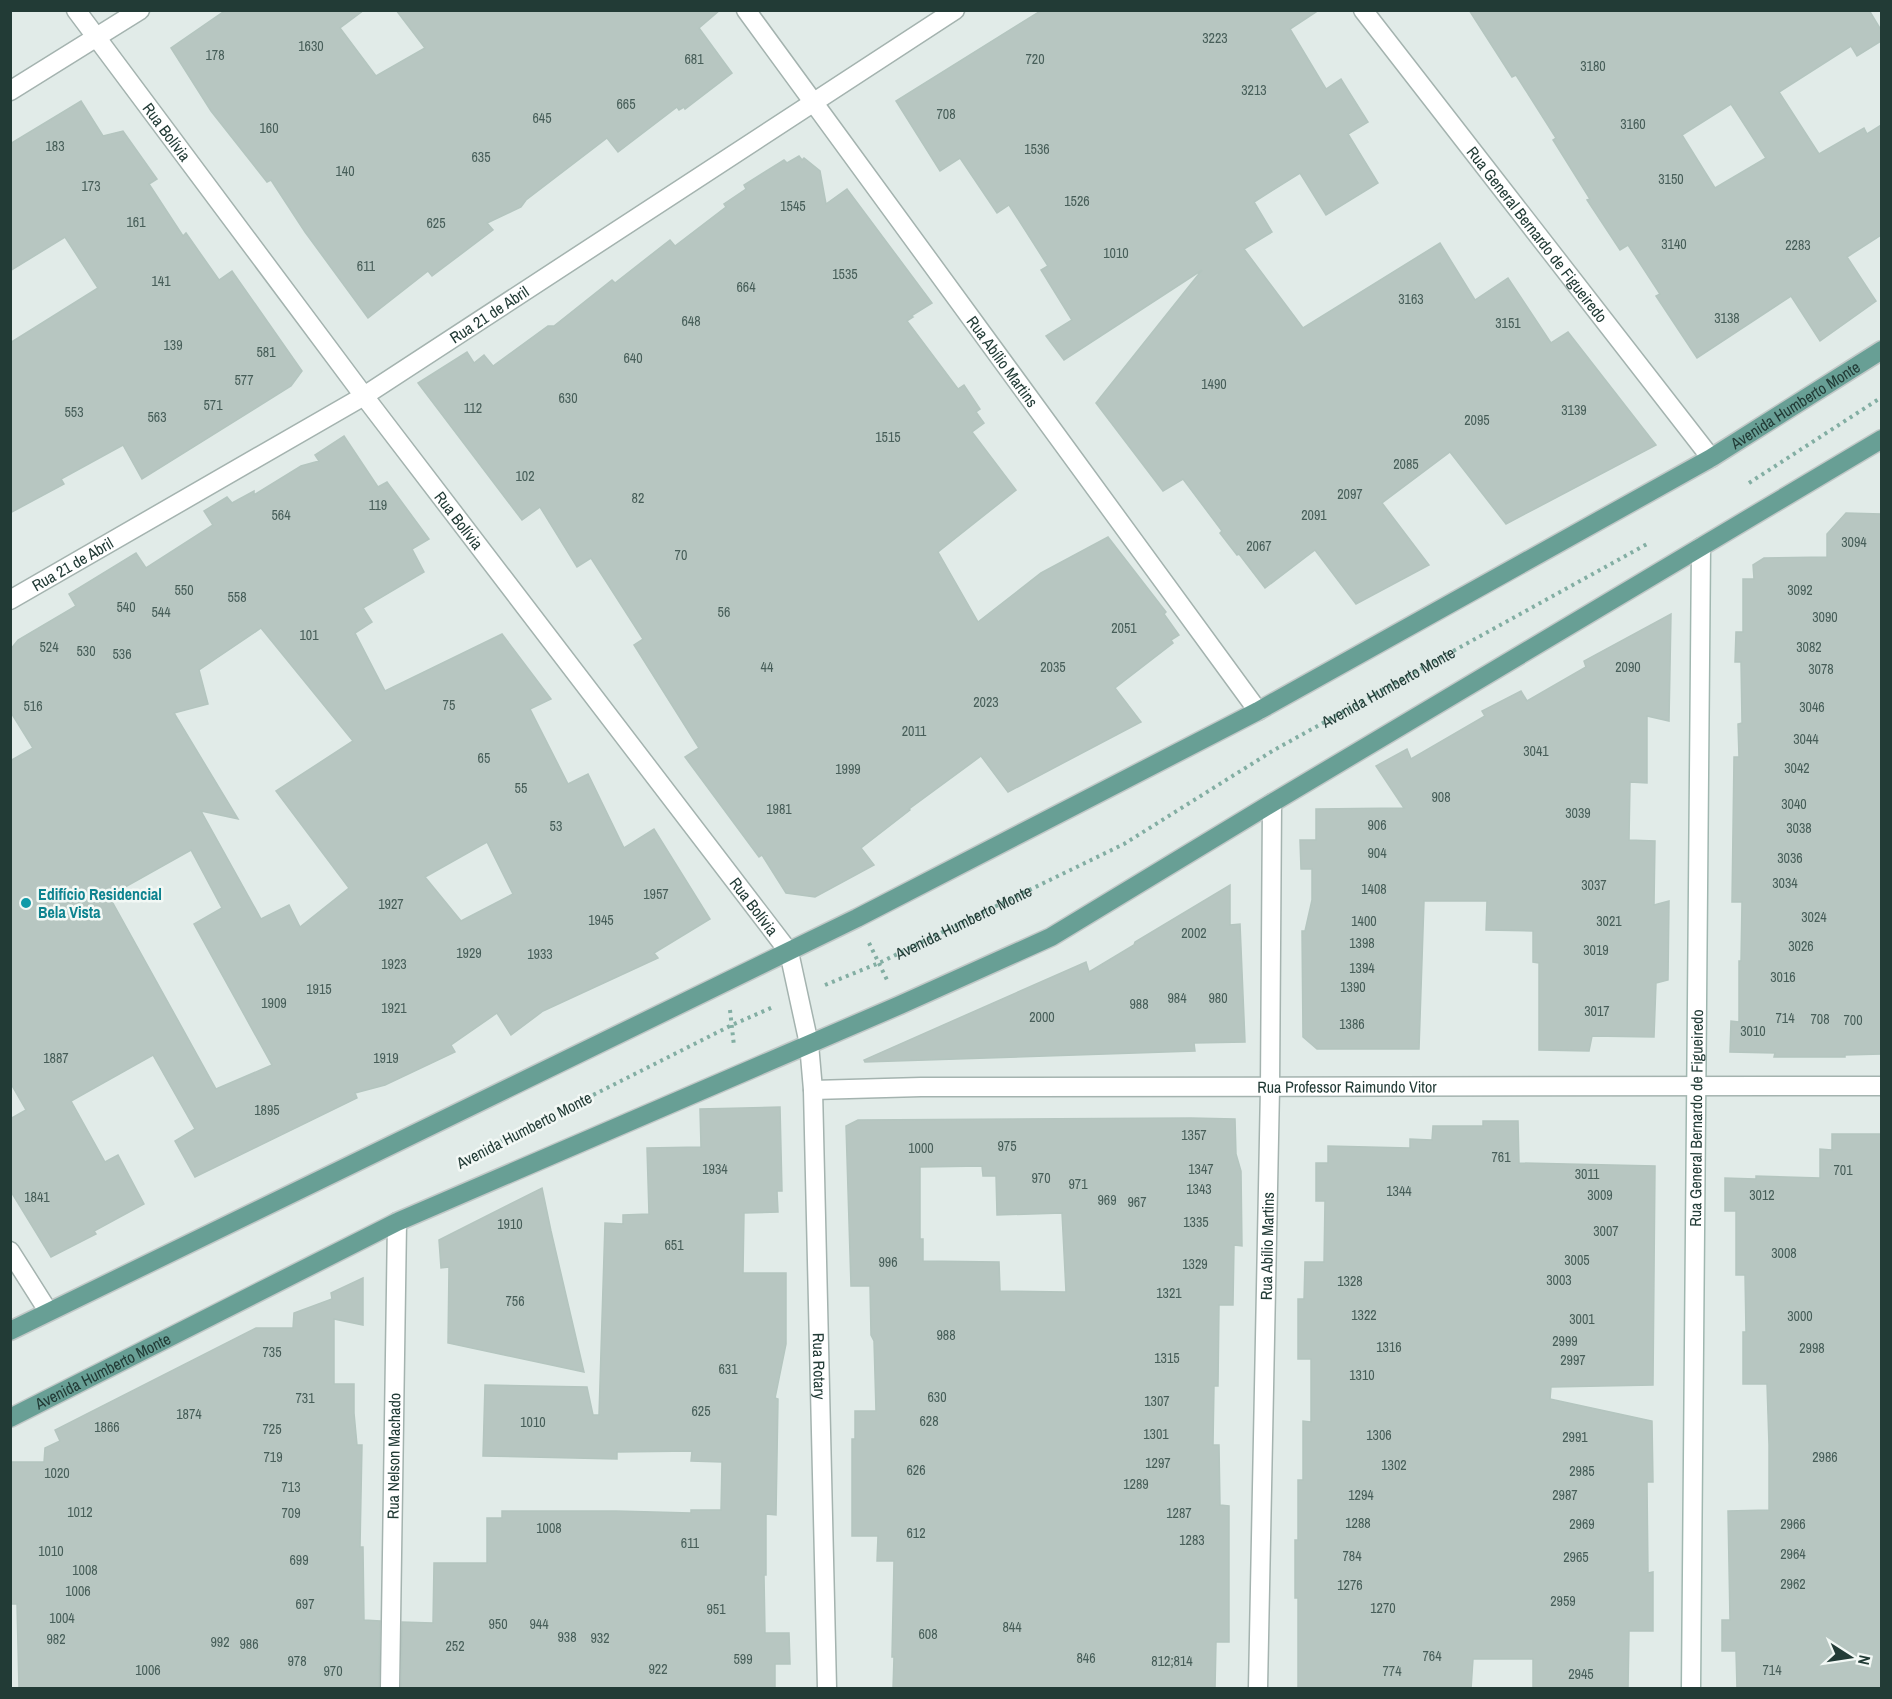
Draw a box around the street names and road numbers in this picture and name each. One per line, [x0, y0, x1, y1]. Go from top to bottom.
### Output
street label: Rua Bolívia [138, 98, 196, 166]
street label: Rua General Bernardo de Figueiredo [1462, 142, 1613, 327]
street label: Rua 21 de Abril [445, 280, 533, 348]
street label: Rua Abílio Martins [962, 311, 1043, 411]
street label: Avenida Humberto Monte [1725, 356, 1864, 455]
street label: Rua Bolívia [430, 487, 489, 554]
street label: Rua 21 de Abril [28, 532, 117, 596]
street label: Avenida Humberto Monte [1316, 641, 1459, 733]
street label: Rua Bolívia [725, 873, 784, 941]
street label: Avenida Humberto Monte [890, 880, 1035, 965]
street label: Rua General Bernardo de Figueiredo [1684, 1009, 1708, 1227]
street label: Rua Professor Raimundo Vitor [1257, 1075, 1437, 1098]
street label: Avenida Humberto Monte [452, 1086, 595, 1174]
street label: Rua Abílio Martins [1255, 1192, 1279, 1300]
street label: Avenida Humberto Monte [30, 1327, 174, 1415]
street label: Rua Rotary [808, 1333, 831, 1400]
street label: Rua Nelson Machado [382, 1393, 405, 1519]

